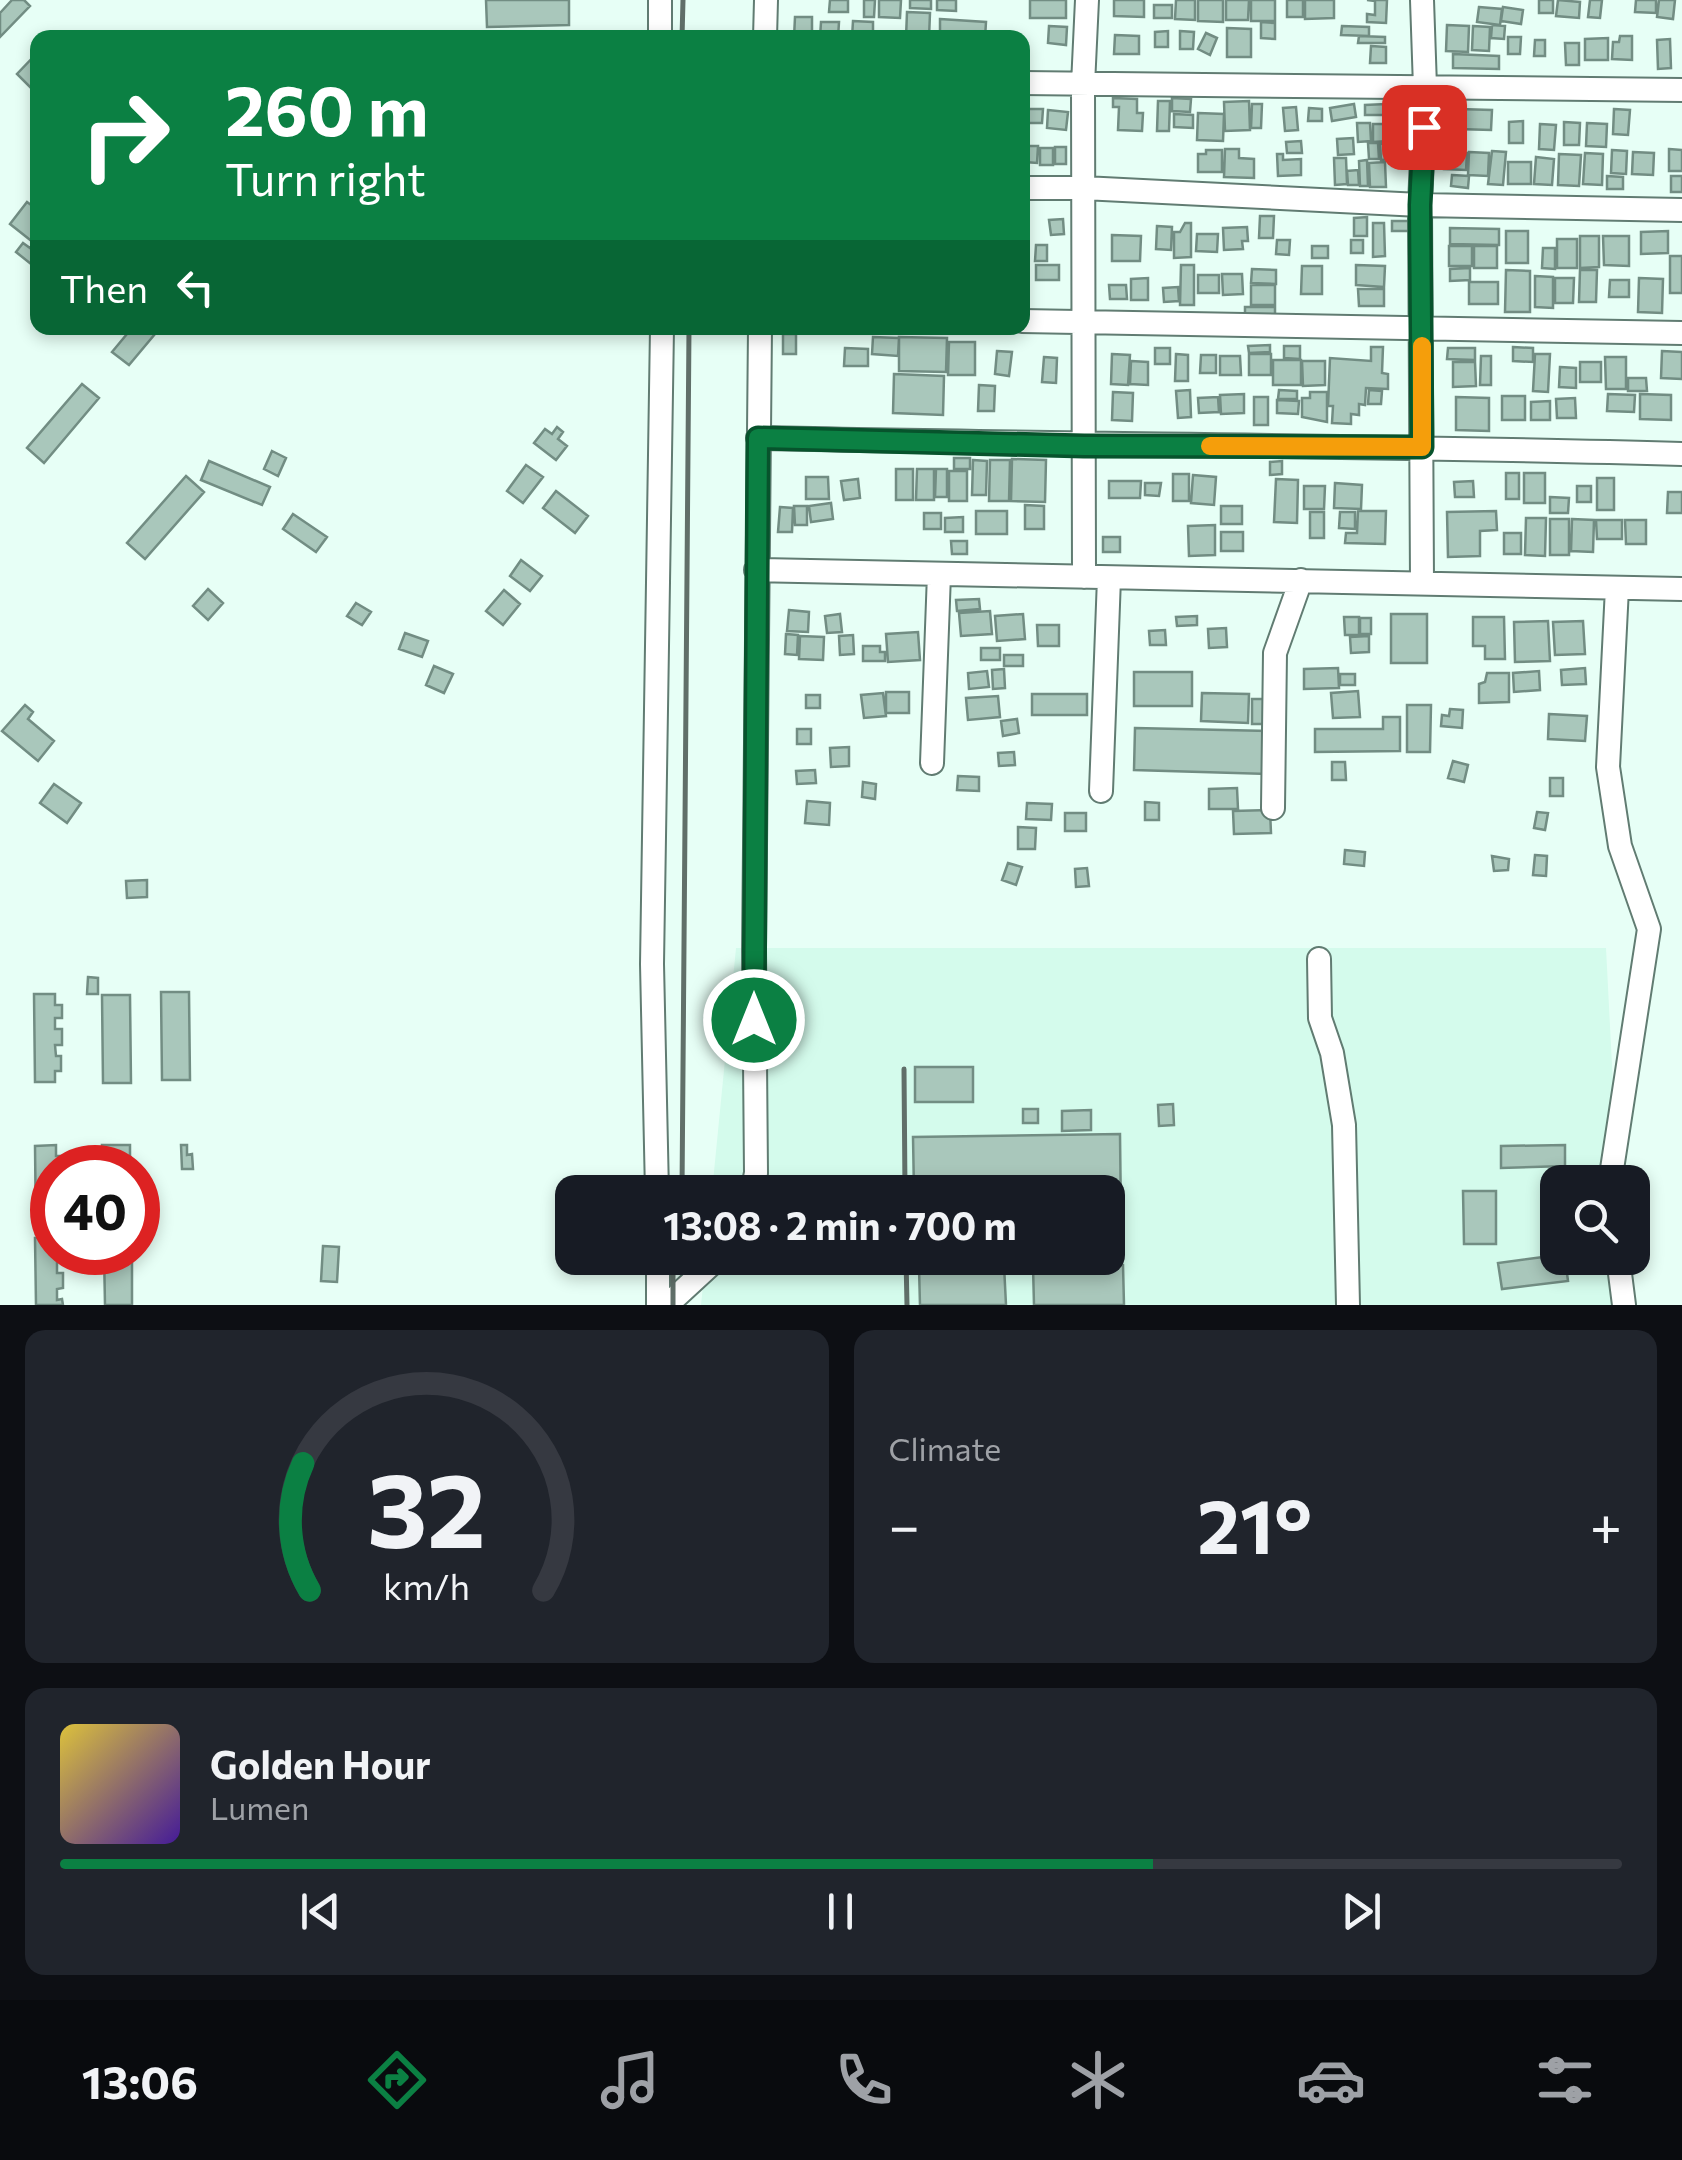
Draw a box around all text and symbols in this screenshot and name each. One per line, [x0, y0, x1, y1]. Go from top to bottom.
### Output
text: 260 m [225, 65, 429, 150]
icon: right [60, 70, 190, 200]
pin [1382, 85, 1467, 170]
icon: arrive [1397, 100, 1452, 155]
text: Turn right [225, 150, 426, 205]
icon: left [168, 260, 223, 315]
text: Then [60, 264, 148, 311]
position arrow [702, 968, 806, 1072]
speed limit sign: 40 [30, 1145, 160, 1275]
map controls [1540, 1165, 1650, 1275]
button: search [1540, 1165, 1650, 1275]
text: 13:08 · 2 min · 700 m [663, 1201, 1017, 1248]
text: Climate [889, 1428, 1001, 1468]
text: 32 [367, 1442, 486, 1569]
text: 21° [1197, 1478, 1312, 1569]
text: − [889, 1490, 920, 1557]
text: + [1590, 1490, 1622, 1557]
text: km/h [383, 1564, 470, 1607]
text: Golden Hour [210, 1740, 431, 1787]
text: Lumen [210, 1787, 309, 1827]
icon: previous [293, 1884, 348, 1939]
icon: pause [813, 1884, 868, 1939]
icon: next [1334, 1884, 1389, 1939]
icon: directions [362, 2045, 432, 2115]
icon: music [595, 2045, 665, 2115]
icon: phone [829, 2045, 899, 2115]
icon: climate [1063, 2045, 1133, 2115]
icon: car [1296, 2045, 1366, 2115]
icon: filters [1530, 2045, 1600, 2115]
text: 13:06 [82, 2053, 198, 2108]

